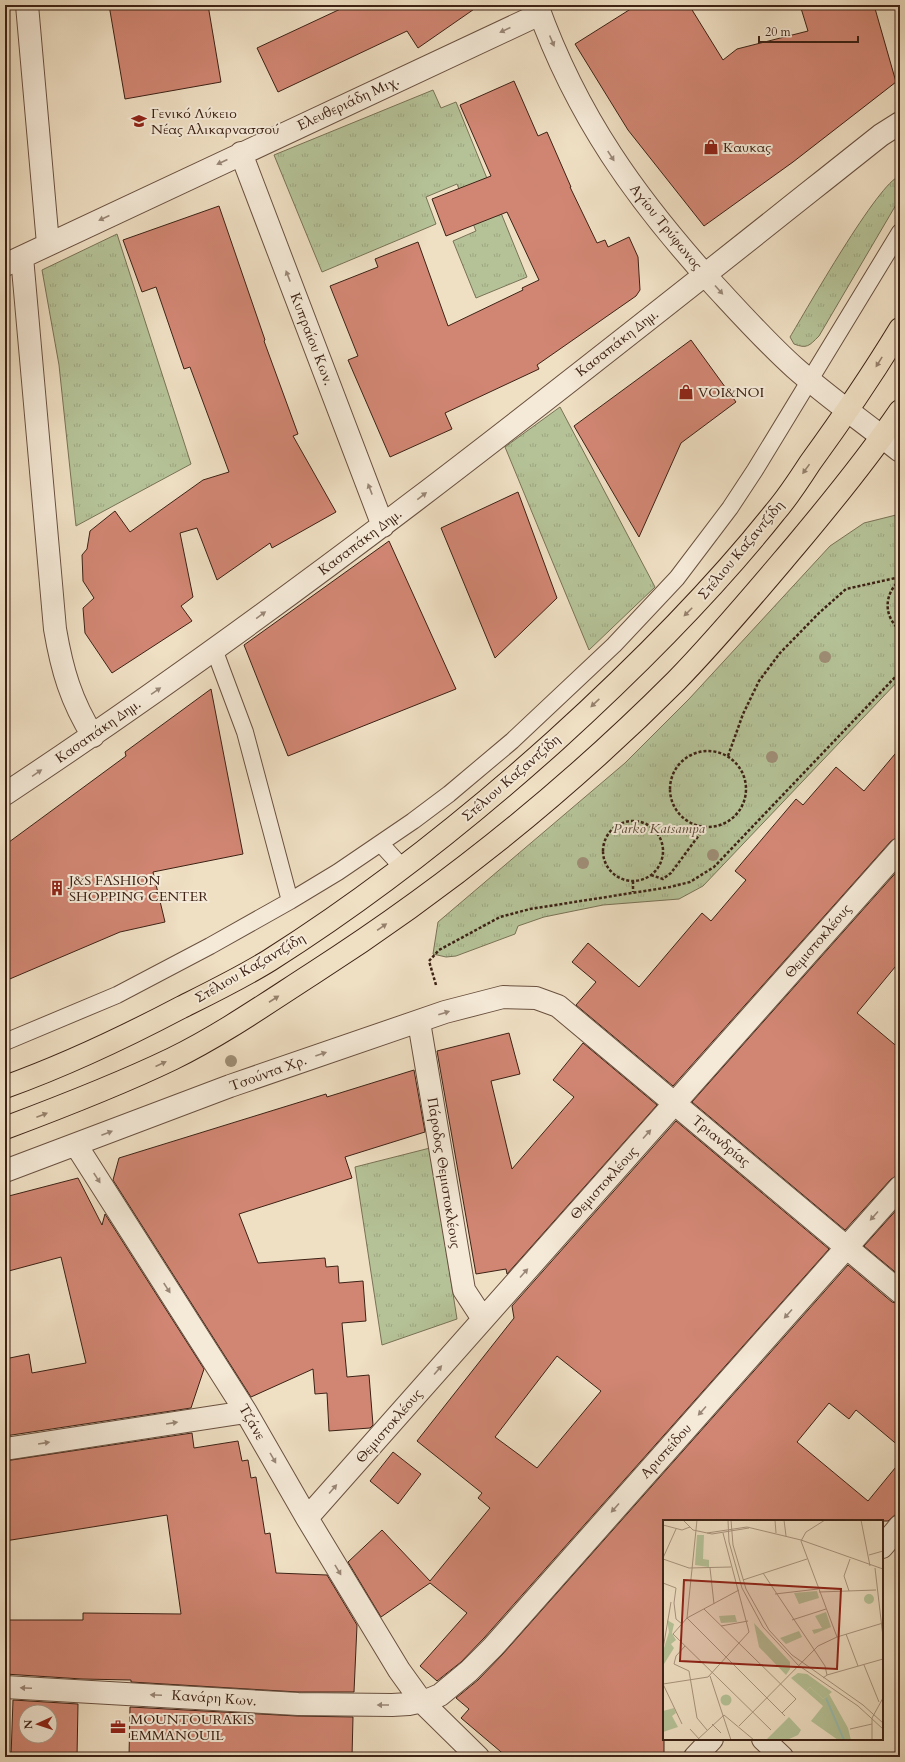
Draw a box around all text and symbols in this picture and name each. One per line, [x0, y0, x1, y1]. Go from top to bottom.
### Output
scale bar [759, 18, 858, 44]
text: 20 m [765, 24, 792, 40]
one-way arrow [499, 27, 510, 33]
one-way arrow [549, 36, 555, 48]
street label: Ελευθεριάδη Μιχ. [294, 71, 402, 135]
place label: Γενικό Λύκειο Νέας Αλικαρνασσού [151, 104, 279, 139]
school or university icon: Γενικό Λύκειο Νέας Αλικαρνασσού [130, 112, 148, 130]
shop icon: Καυκας [702, 138, 720, 156]
place label: Καυκας [723, 138, 771, 157]
one-way arrow [607, 151, 615, 161]
one-way arrow [216, 159, 228, 165]
street label: Αγίου Τρύφωνος [625, 180, 707, 274]
one-way arrow [99, 215, 110, 221]
one-way arrow [285, 270, 291, 282]
one-way arrow [714, 285, 724, 295]
street label: Κυπραίου Κων. [286, 290, 338, 388]
street label: Κασαπάκη Δημ. [572, 305, 662, 381]
one-way arrow [876, 356, 883, 368]
shop icon: VOI&NOI [677, 383, 695, 401]
place label: VOI&NOI [698, 383, 765, 402]
one-way arrow [802, 464, 810, 474]
one-way arrow [366, 483, 372, 495]
one-way arrow [416, 491, 427, 500]
street label: Στέλιου Καζαντζίδη [694, 496, 788, 604]
street label: Κασαπάκη Δημ. [314, 504, 406, 580]
one-way arrow [683, 608, 693, 617]
one-way arrow [256, 611, 267, 619]
one-way arrow [151, 687, 161, 695]
street label: Κασαπάκη Δημ. [52, 695, 144, 767]
one-way arrow [590, 699, 600, 708]
street label: Στέλιου Καζαντζίδη [458, 730, 564, 826]
one-way arrow [32, 769, 43, 777]
park label: Parko Katsampa [613, 819, 705, 838]
place label: J&S FASHION SHOPPING CENTER [67, 871, 208, 906]
building icon: J&S FASHION SHOPPING CENTER [48, 879, 66, 897]
street label: Θεμιστοκλέους [780, 900, 856, 982]
one-way arrow [377, 923, 388, 931]
street label: Στέλιου Καζαντζίδη [192, 929, 308, 1007]
one-way arrow [268, 995, 279, 1002]
one-way arrow [438, 1010, 450, 1016]
street label: Τσούντα Χρ. [227, 1050, 309, 1096]
one-way arrow [315, 1051, 327, 1057]
one-way arrow [155, 1060, 167, 1067]
street label: Πάροδος Θεμιστοκλέους [423, 1096, 465, 1250]
one-way arrow [36, 1111, 48, 1117]
street label: Τριανδρίας [688, 1111, 754, 1171]
one-way arrow [643, 1129, 652, 1139]
one-way arrow [102, 1130, 114, 1136]
street label: Θεμιστοκλέους [566, 1142, 642, 1224]
one-way arrow [93, 1173, 101, 1183]
one-way arrow [870, 1212, 879, 1221]
one-way arrow [519, 1268, 528, 1278]
one-way arrow [163, 1283, 171, 1293]
one-way arrow [783, 1309, 793, 1319]
one-way arrow [433, 1365, 442, 1376]
street label: Θεμιστοκλέους [351, 1385, 427, 1467]
street label: Τζάνε [234, 1400, 270, 1444]
one-way arrow [697, 1406, 706, 1416]
street label: Αριστείδου [636, 1419, 696, 1483]
one-way arrow [166, 1420, 178, 1426]
one-way arrow [37, 1440, 50, 1446]
one-way arrow [269, 1452, 276, 1463]
one-way arrow [329, 1484, 338, 1494]
one-way arrow [611, 1503, 620, 1514]
inset map [663, 1520, 883, 1740]
one-way arrow [335, 1564, 342, 1576]
one-way arrow [20, 1684, 32, 1691]
street label: Κανάρη Κων. [171, 1686, 257, 1710]
one-way arrow [150, 1691, 162, 1698]
one-way arrow [376, 1702, 389, 1708]
north arrow [18, 1704, 58, 1744]
place label: MOUNTOURAKIS EMMANOUIL [130, 1710, 254, 1745]
office icon: MOUNTOURAKIS EMMANOUIL [109, 1718, 127, 1736]
text: N [21, 1719, 36, 1730]

